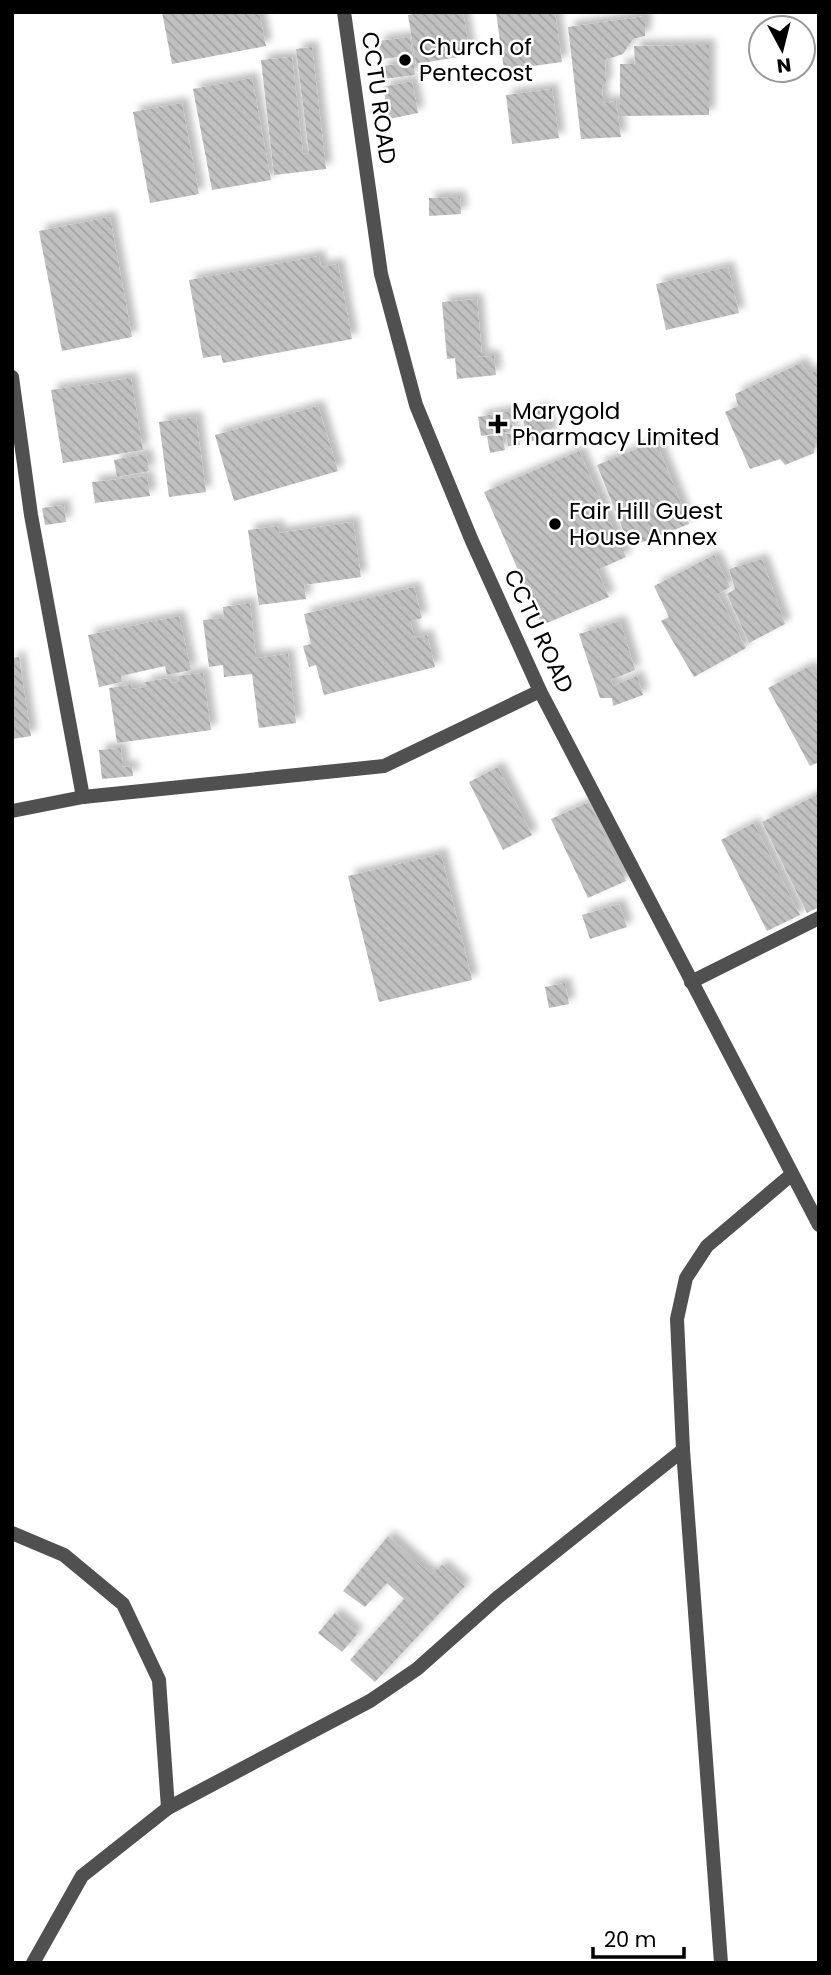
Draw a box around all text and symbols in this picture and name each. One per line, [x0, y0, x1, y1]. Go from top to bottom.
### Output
north arrow [747, 14, 817, 84]
street label: CCTU ROAD [354, 30, 404, 166]
place label: Church of Pentecost [419, 31, 533, 89]
text: N [775, 51, 793, 80]
marker: Church of Pentecost [397, 52, 413, 68]
place label: Marygold Pharmacy Limited [512, 395, 720, 453]
marker: Marygold Pharmacy Limited [490, 416, 506, 432]
place label: Fair Hill Guest House Annex [569, 495, 723, 553]
marker: Fair Hill Guest House Annex [547, 516, 563, 532]
street label: CCTU ROAD [496, 564, 582, 698]
scale bar [593, 1916, 684, 1960]
text: 20 m [604, 1925, 657, 1954]

